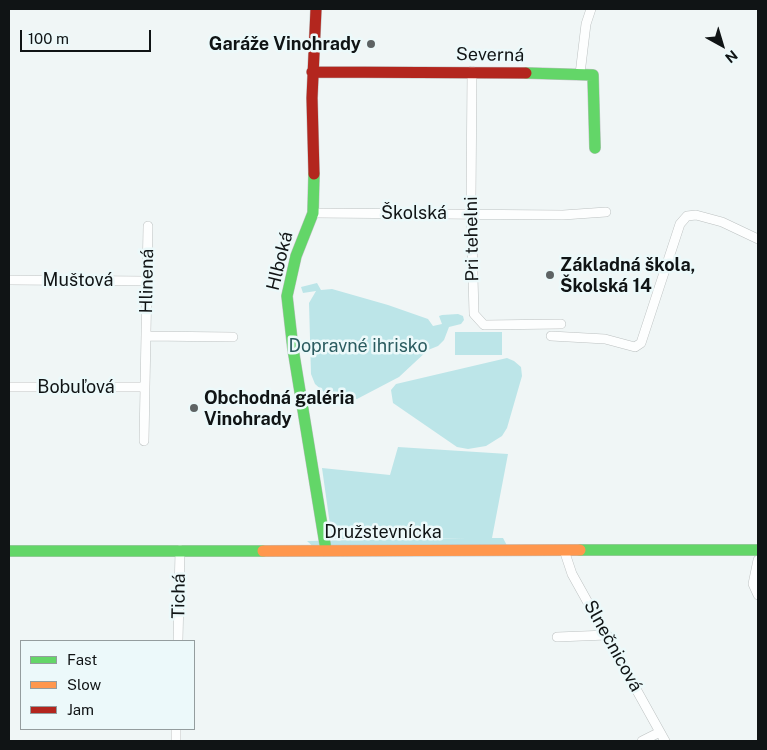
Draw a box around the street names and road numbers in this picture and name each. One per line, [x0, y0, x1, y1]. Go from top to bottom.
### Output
street label: Severná [456, 44, 524, 66]
street label: Pri tehelni [460, 196, 484, 282]
street label: Školská [381, 202, 447, 224]
street label: Hlboká [262, 229, 298, 293]
street label: Hlinená [136, 249, 158, 313]
street label: Muštová [43, 269, 113, 291]
street label: Bobuľová [37, 376, 115, 398]
street label: Družstevnícka [324, 521, 442, 543]
street label: Tichá [168, 573, 190, 619]
street label: Slnečnicová [579, 597, 647, 695]

